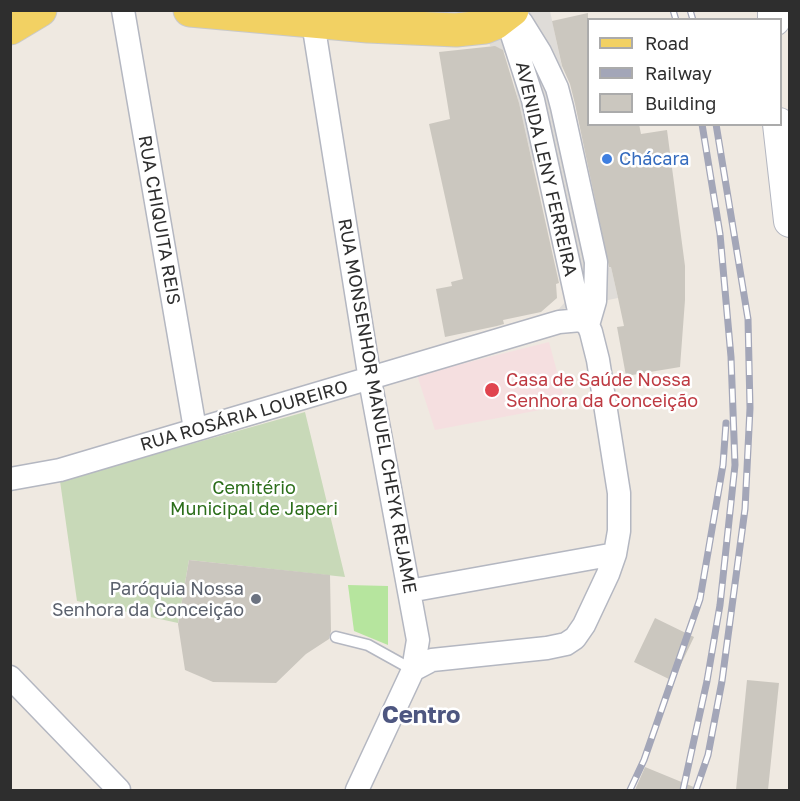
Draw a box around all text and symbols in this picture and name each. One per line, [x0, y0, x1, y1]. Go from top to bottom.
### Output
legend [587, 18, 782, 126]
text: Road [645, 32, 689, 54]
street label: AVENIDA LENY FERREIRA [511, 60, 581, 278]
text: Railway [645, 62, 712, 84]
text: Building [645, 92, 716, 114]
street label: RUA CHIQUITA REIS [133, 134, 185, 306]
place label: Chácara [619, 148, 689, 170]
marker: Chácara [600, 152, 614, 166]
street label: RUA MONSENHOR MANUEL CHEYK REJAME [333, 217, 421, 595]
place label: Casa de Saúde Nossa Senhora da Conceição [506, 369, 698, 412]
street label: RUA ROSÁRIA LOUREIRO [138, 376, 350, 456]
marker: Casa de Saúde Nossa Senhora da Conceição [483, 381, 501, 399]
park label: Cemitério Municipal de Japeri [170, 477, 338, 520]
place label: Paróquia Nossa Senhora da Conceição [52, 578, 244, 620]
marker: Paróquia Nossa Senhora da Conceição [249, 592, 263, 606]
district label: Centro [382, 701, 460, 729]

